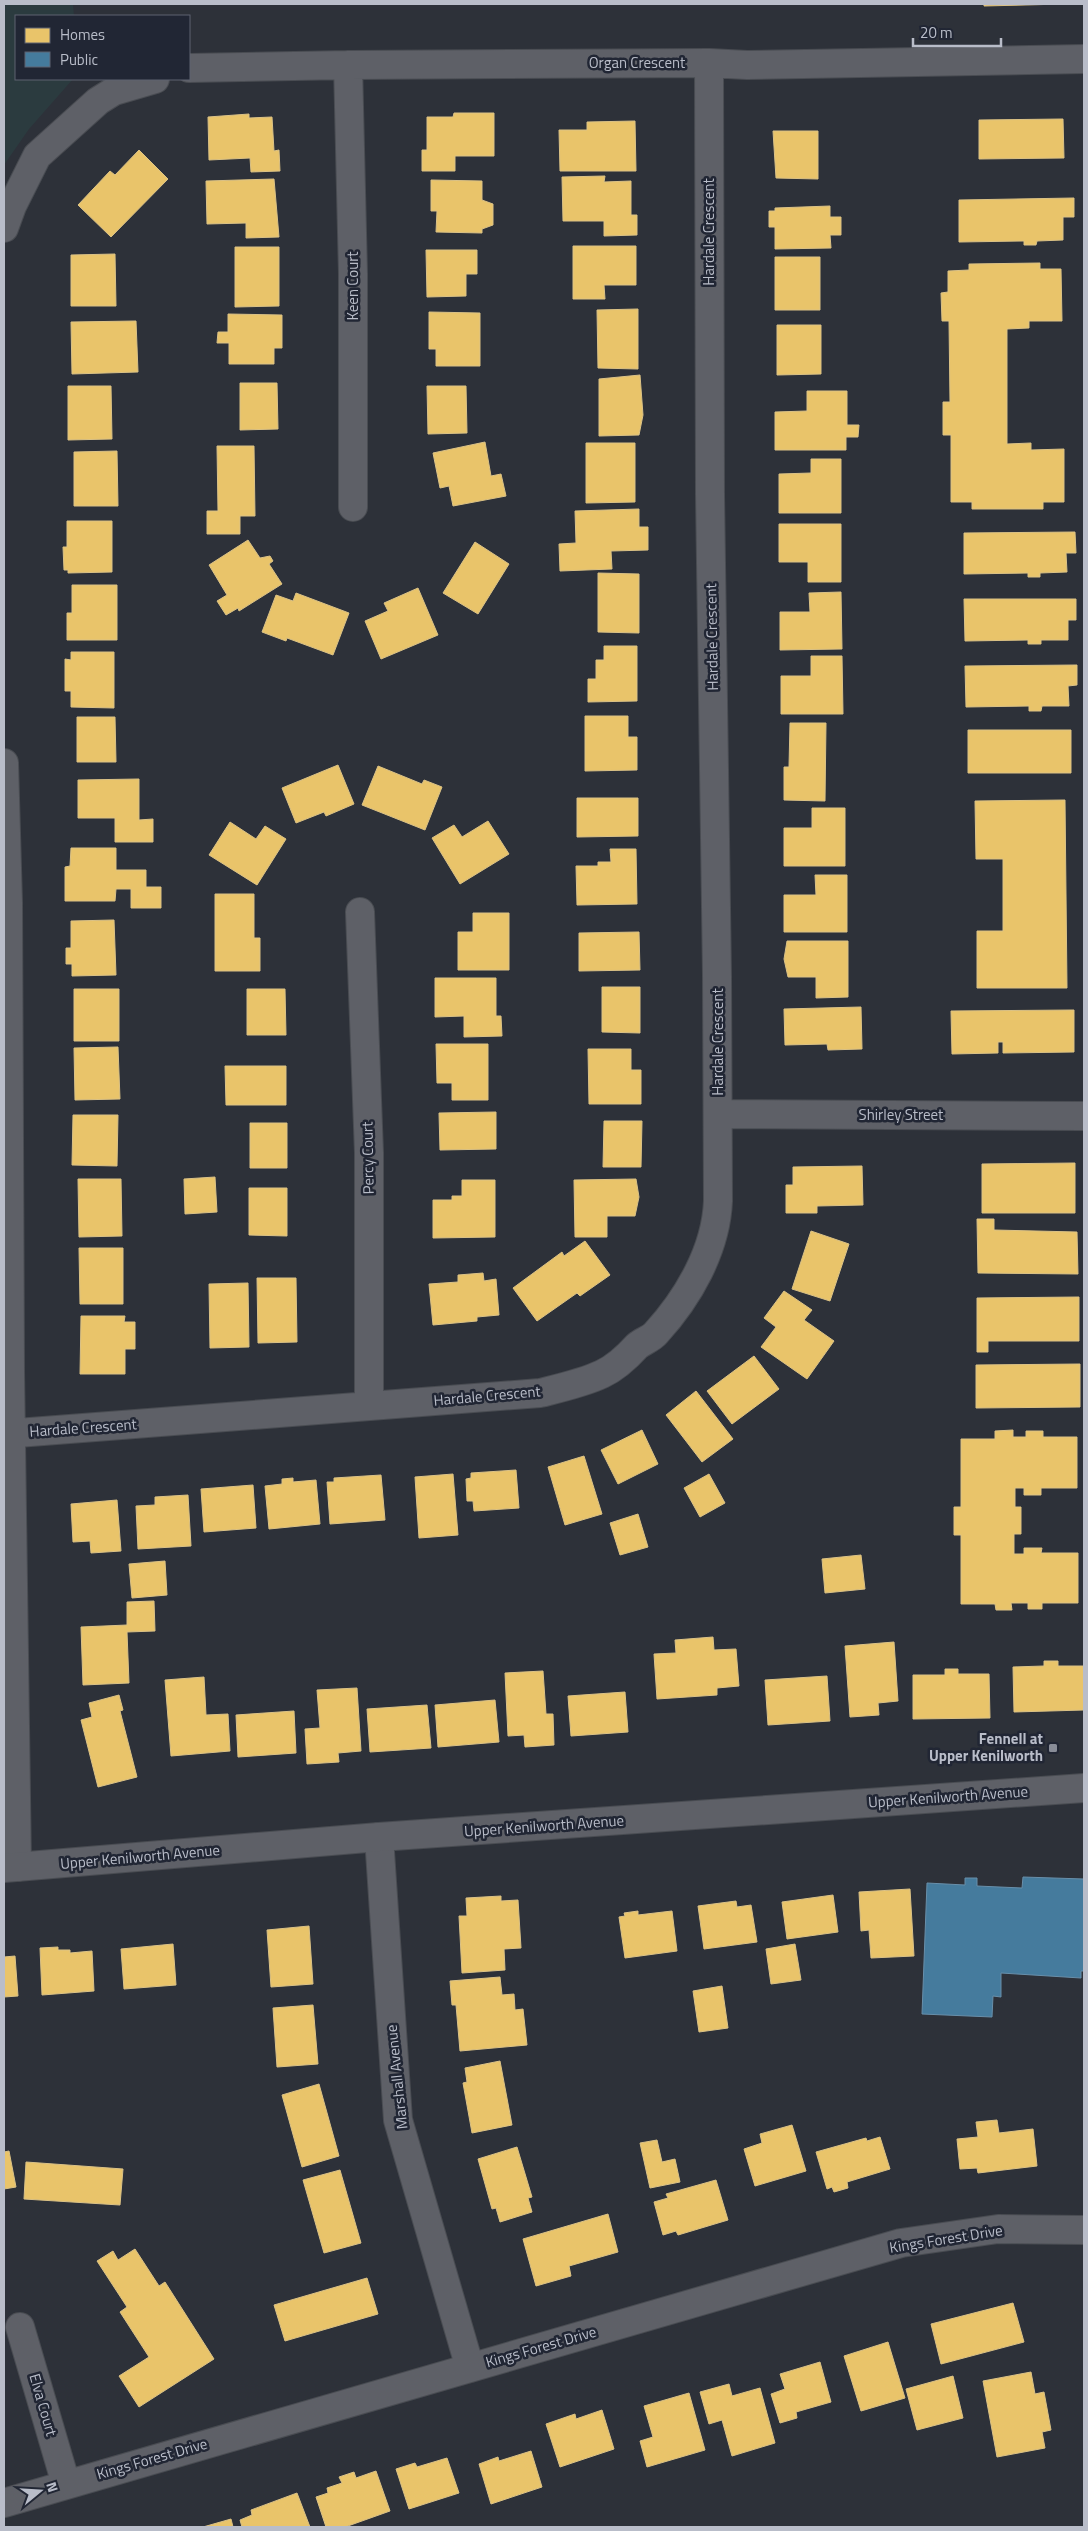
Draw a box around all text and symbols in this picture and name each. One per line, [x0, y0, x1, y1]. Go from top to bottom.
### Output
legend [15, 15, 190, 80]
scale bar [913, 15, 1000, 47]
text: 20 m [920, 21, 953, 44]
text: Homes [60, 23, 105, 46]
text: Public [60, 48, 98, 71]
street label: Organ Crescent [589, 51, 686, 74]
street label: Hardale Crescent [697, 178, 720, 286]
street label: Keen Court [341, 251, 364, 321]
street label: Hardale Crescent [699, 582, 724, 691]
street label: Hardale Crescent [706, 988, 729, 1096]
street label: Shirley Street [859, 1103, 944, 1126]
street label: Percy Court [355, 1121, 380, 1195]
street label: Hardale Crescent [432, 1379, 542, 1412]
street label: Hardale Crescent [29, 1412, 138, 1443]
place label: Fennell at Upper Kenilworth [929, 1727, 1044, 1767]
marker: Fennell at Upper Kenilworth [1047, 1742, 1059, 1754]
street label: Upper Kenilworth Avenue [867, 1779, 1029, 1814]
street label: Upper Kenilworth Avenue [463, 1808, 625, 1843]
street label: Upper Kenilworth Avenue [59, 1838, 221, 1875]
street label: Marshall Avenue [380, 2024, 413, 2130]
street label: Kings Forest Drive [888, 2218, 1004, 2259]
street label: Kings Forest Drive [483, 2320, 599, 2373]
street label: Elva Court [24, 2371, 64, 2440]
street label: Kings Forest Drive [94, 2432, 210, 2485]
north arrow [15, 2466, 65, 2516]
text: N [41, 2479, 64, 2495]

